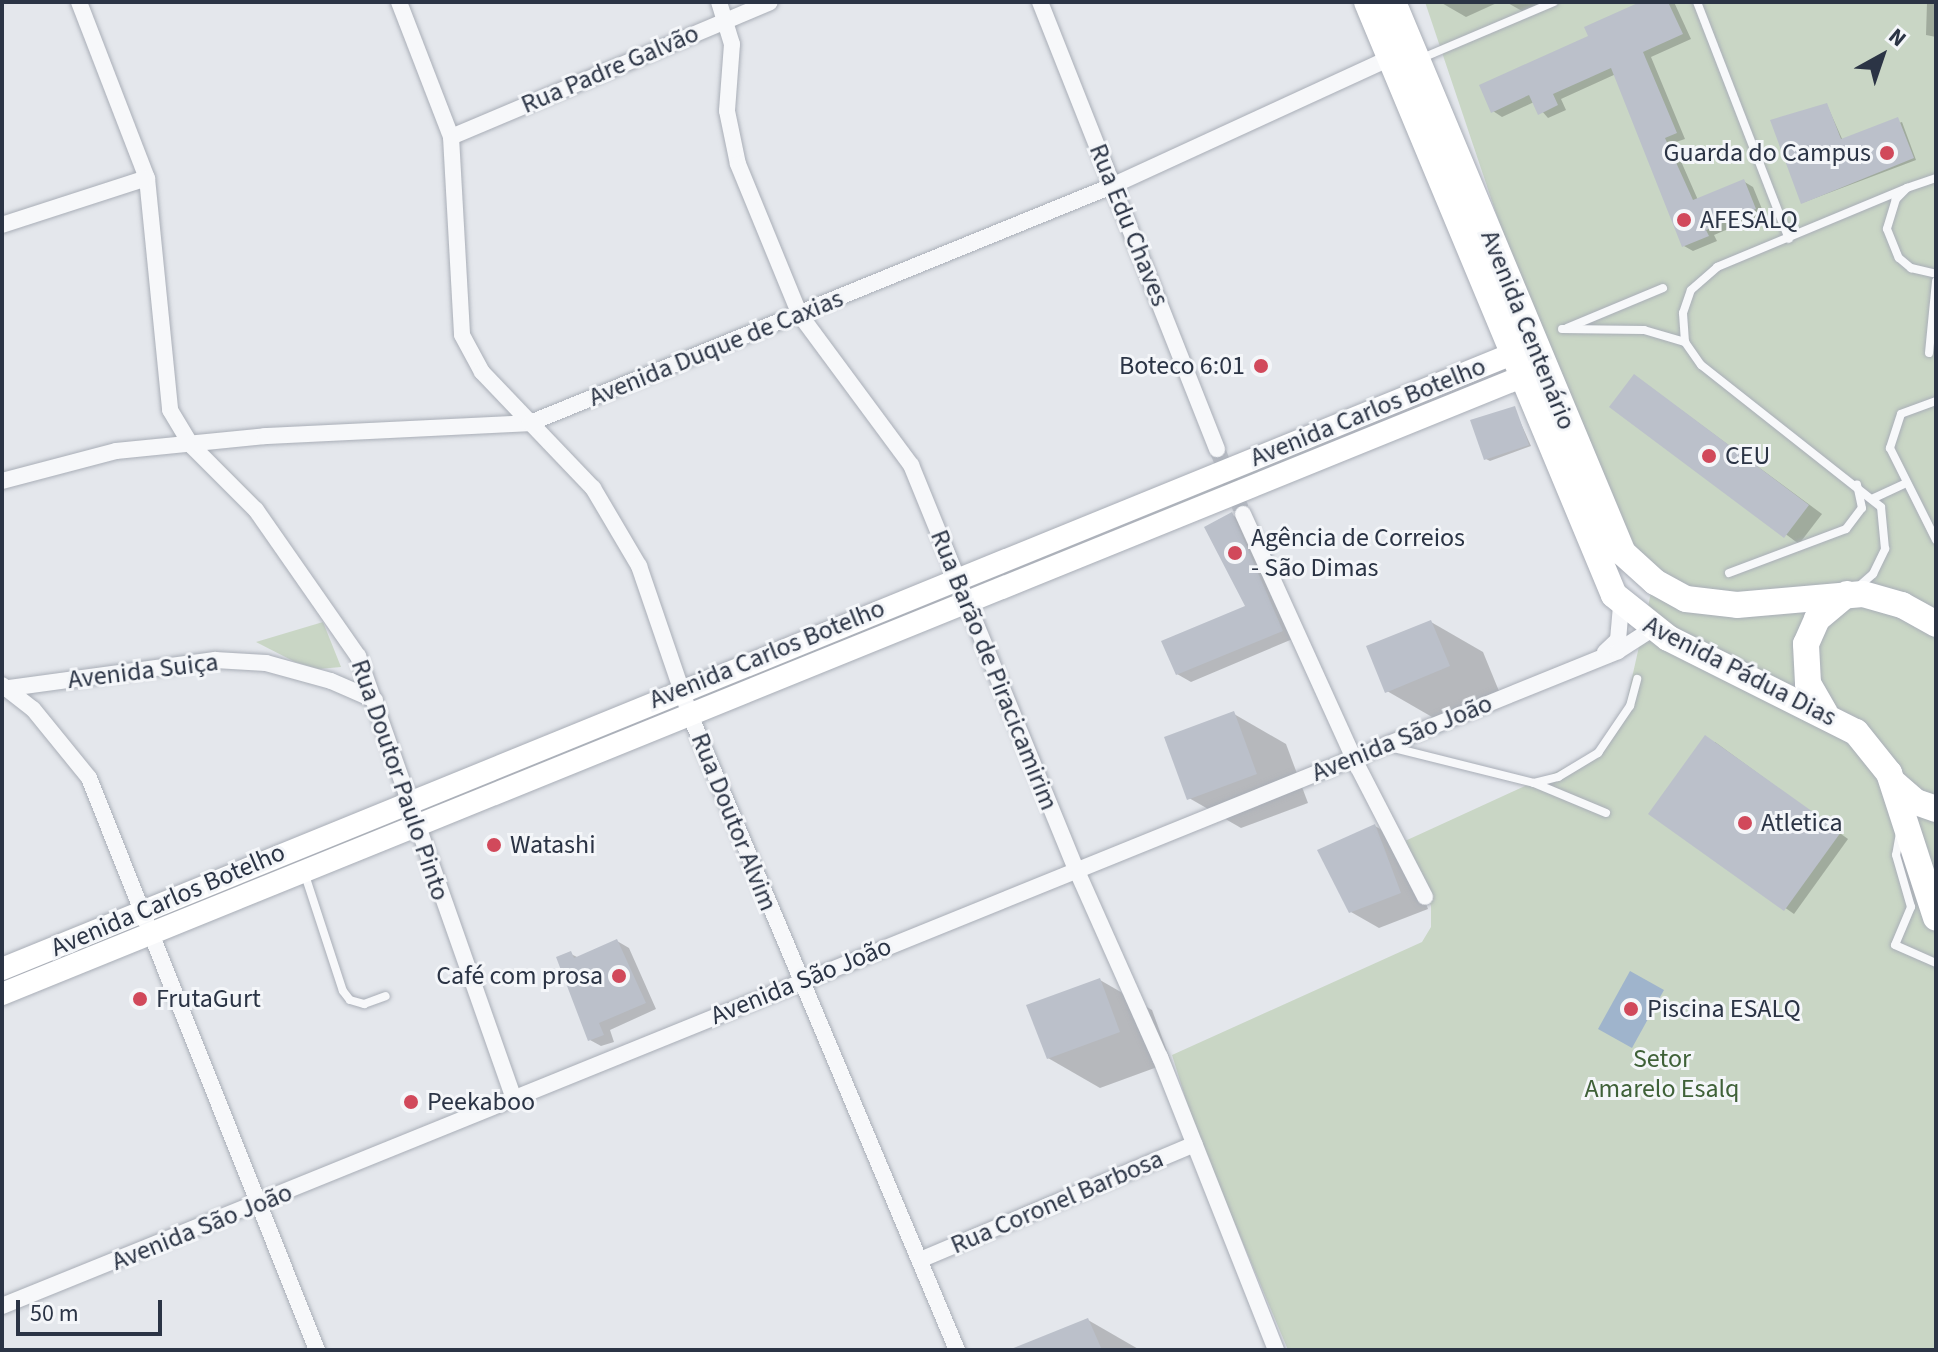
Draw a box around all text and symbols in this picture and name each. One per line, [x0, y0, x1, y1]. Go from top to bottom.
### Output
north arrow [1842, 16, 1922, 96]
street label: Rua Padre Galvão [517, 18, 703, 120]
text: N [1882, 21, 1913, 55]
place label: Guarda do Campus [1664, 137, 1871, 169]
street label: Rua Edu Chaves [1082, 139, 1176, 311]
marker: Guarda do Campus [1878, 144, 1896, 162]
place label: AFESALQ [1700, 204, 1798, 236]
marker: AFESALQ [1675, 211, 1693, 229]
street label: Avenida Centenário [1474, 226, 1582, 434]
street label: Avenida Duque de Caxias [584, 283, 848, 413]
place label: Boteco 6:01 [1119, 350, 1245, 382]
street label: Avenida Carlos Botelho [1246, 351, 1490, 473]
marker: Boteco 6:01 [1252, 357, 1270, 375]
place label: CEU [1725, 440, 1770, 472]
marker: CEU [1700, 447, 1718, 465]
place label: Agência de Correios - São Dimas [1251, 522, 1465, 584]
street label: Rua Barão de Piracicamirim [923, 525, 1065, 815]
marker: Agência de Correios - São Dimas [1226, 544, 1244, 562]
street label: Avenida Carlos Botelho [645, 593, 889, 715]
street label: Avenida Pádua Dias [1638, 609, 1842, 733]
street label: Avenida Suiça [66, 646, 220, 696]
street label: Rua Doutor Paulo Pinto [344, 655, 456, 905]
street label: Avenida São João [1307, 688, 1497, 788]
street label: Rua Doutor Alvim [684, 729, 784, 915]
place label: Atletica [1761, 807, 1843, 839]
marker: Atletica [1736, 814, 1754, 832]
place label: Watashi [510, 829, 596, 861]
marker: Watashi [485, 836, 503, 854]
street label: Avenida Carlos Botelho [46, 837, 290, 963]
street label: Avenida São João [706, 931, 896, 1031]
place label: Café com prosa [436, 960, 603, 992]
marker: Café com prosa [610, 967, 628, 985]
place label: FrutaGurt [156, 983, 261, 1015]
marker: FrutaGurt [131, 990, 149, 1008]
place label: Piscina ESALQ [1647, 993, 1801, 1025]
marker: Piscina ESALQ [1622, 1000, 1640, 1018]
park label: Setor Amarelo Esalq [1584, 1043, 1740, 1104]
place label: Peekaboo [427, 1086, 535, 1118]
marker: Peekaboo [402, 1093, 420, 1111]
street label: Rua Coronel Barbosa [946, 1143, 1168, 1261]
street label: Avenida São João [107, 1177, 297, 1277]
scale bar [20, 1284, 166, 1334]
text: 50 m [30, 1296, 79, 1331]

